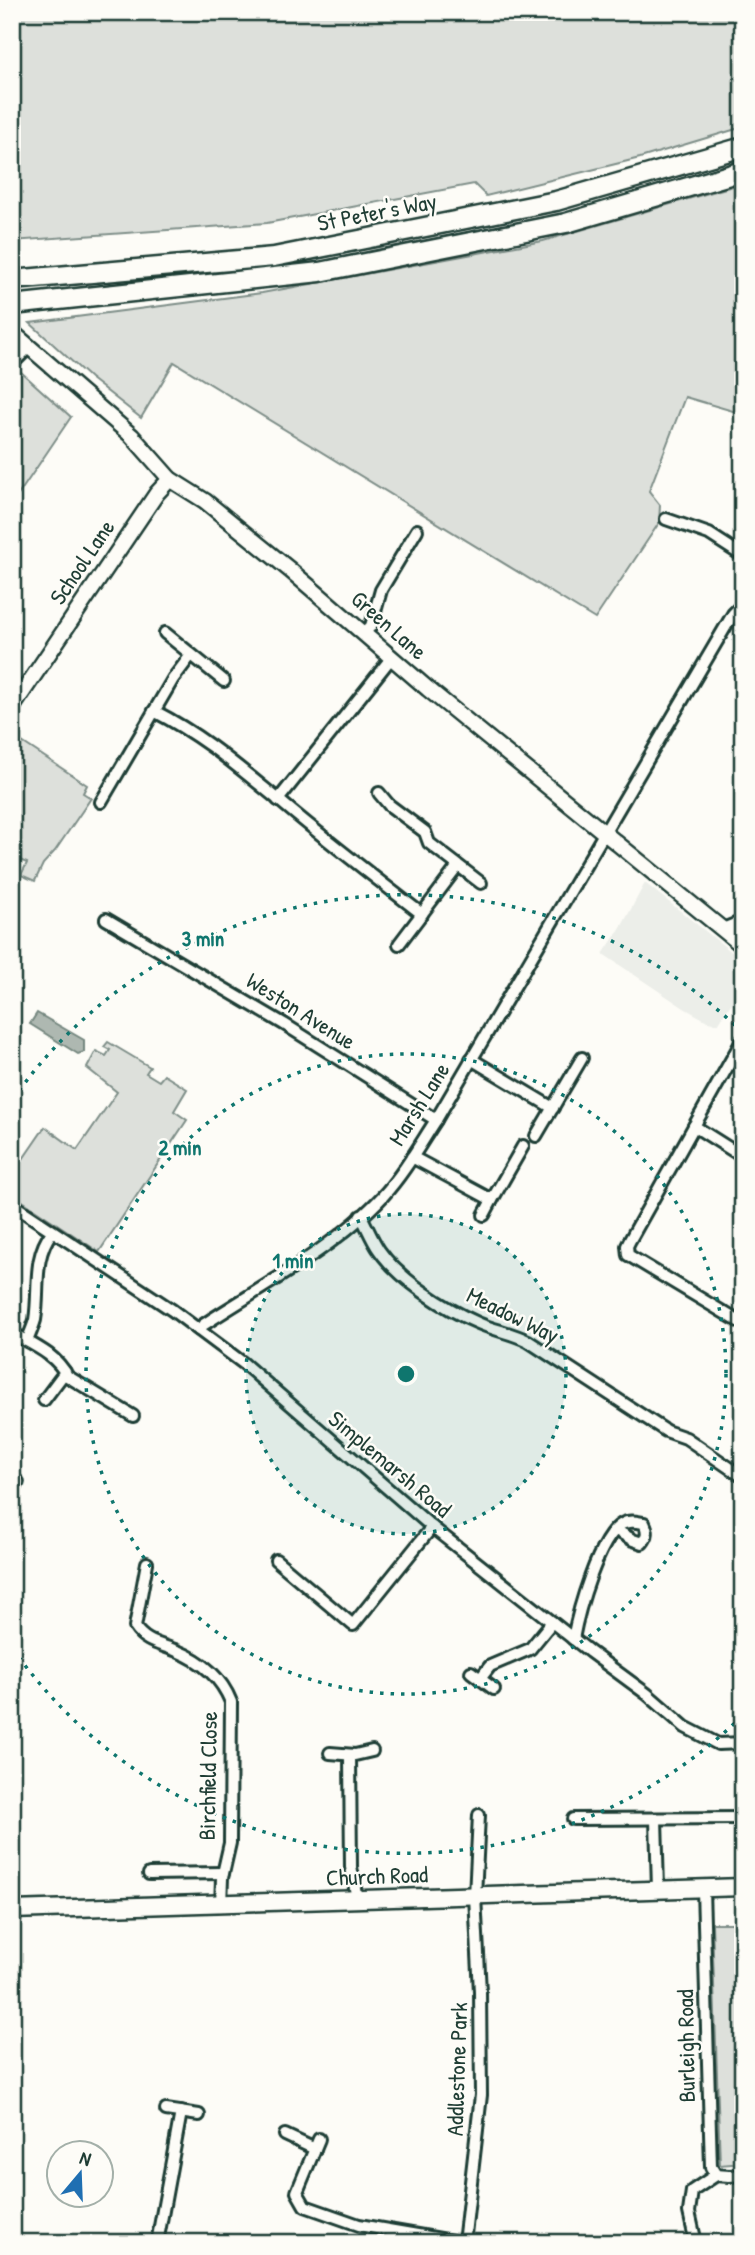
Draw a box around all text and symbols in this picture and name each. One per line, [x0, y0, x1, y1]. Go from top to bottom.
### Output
street label: St Peter's Way [315, 185, 439, 238]
street label: School Lane [42, 513, 121, 610]
street label: Green Lane [345, 583, 434, 666]
text: 3 min [182, 924, 224, 953]
street label: Weston Avenue [241, 965, 362, 1056]
street label: Marsh Lane [381, 1056, 456, 1151]
text: 2 min [158, 1133, 202, 1162]
text: 1 min [273, 1246, 313, 1275]
street label: Meadow Way [462, 1279, 565, 1350]
centre of rings [394, 1362, 418, 1386]
street label: Simplemarsh Road [322, 1403, 458, 1524]
street label: Birchfield Close [191, 1711, 224, 1841]
street label: Church Road [326, 1858, 428, 1893]
street label: Burleigh Road [669, 1989, 702, 2103]
street label: Addlestone Park [439, 2001, 474, 2136]
north arrow [46, 2140, 116, 2210]
text: N [77, 2144, 95, 2172]

